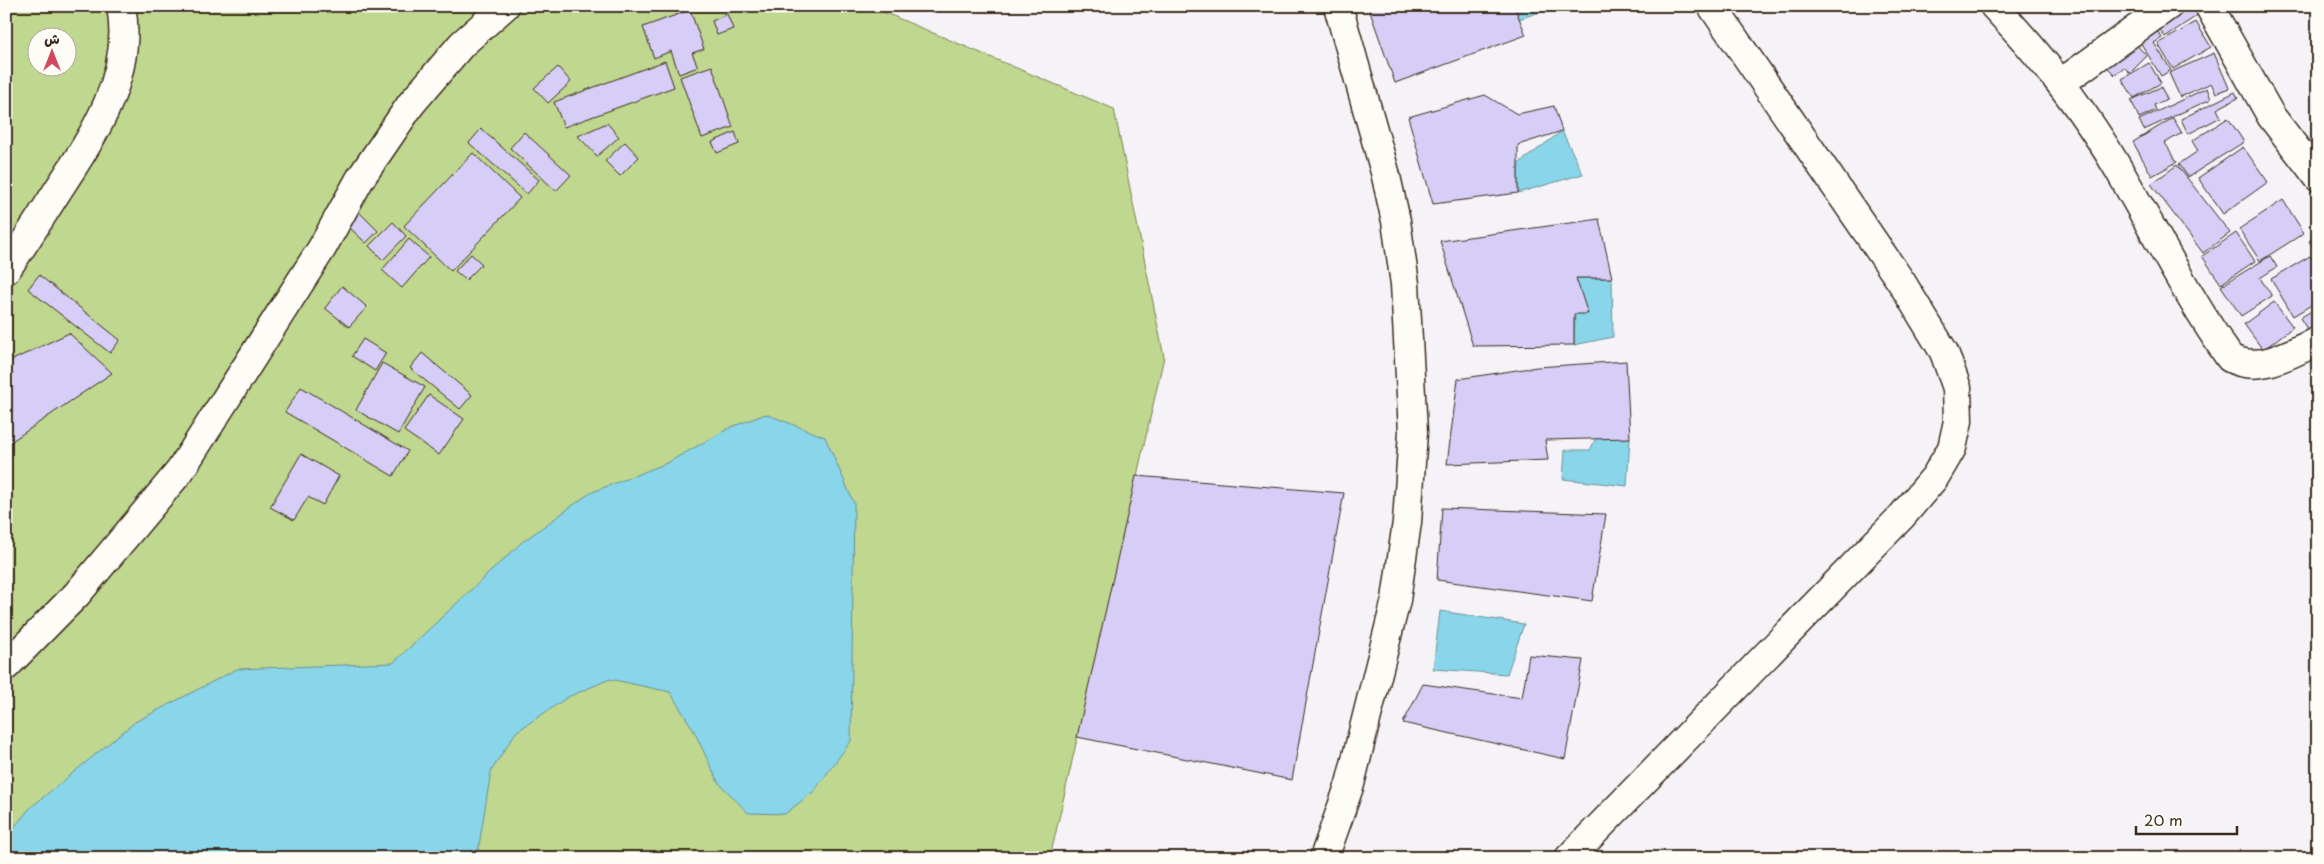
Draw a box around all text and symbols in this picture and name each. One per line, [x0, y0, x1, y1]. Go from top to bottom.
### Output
north arrow [28, 28, 78, 78]
text: ش [44, 28, 60, 49]
scale bar [2136, 804, 2238, 836]
text: 20 m [2144, 808, 2183, 831]

